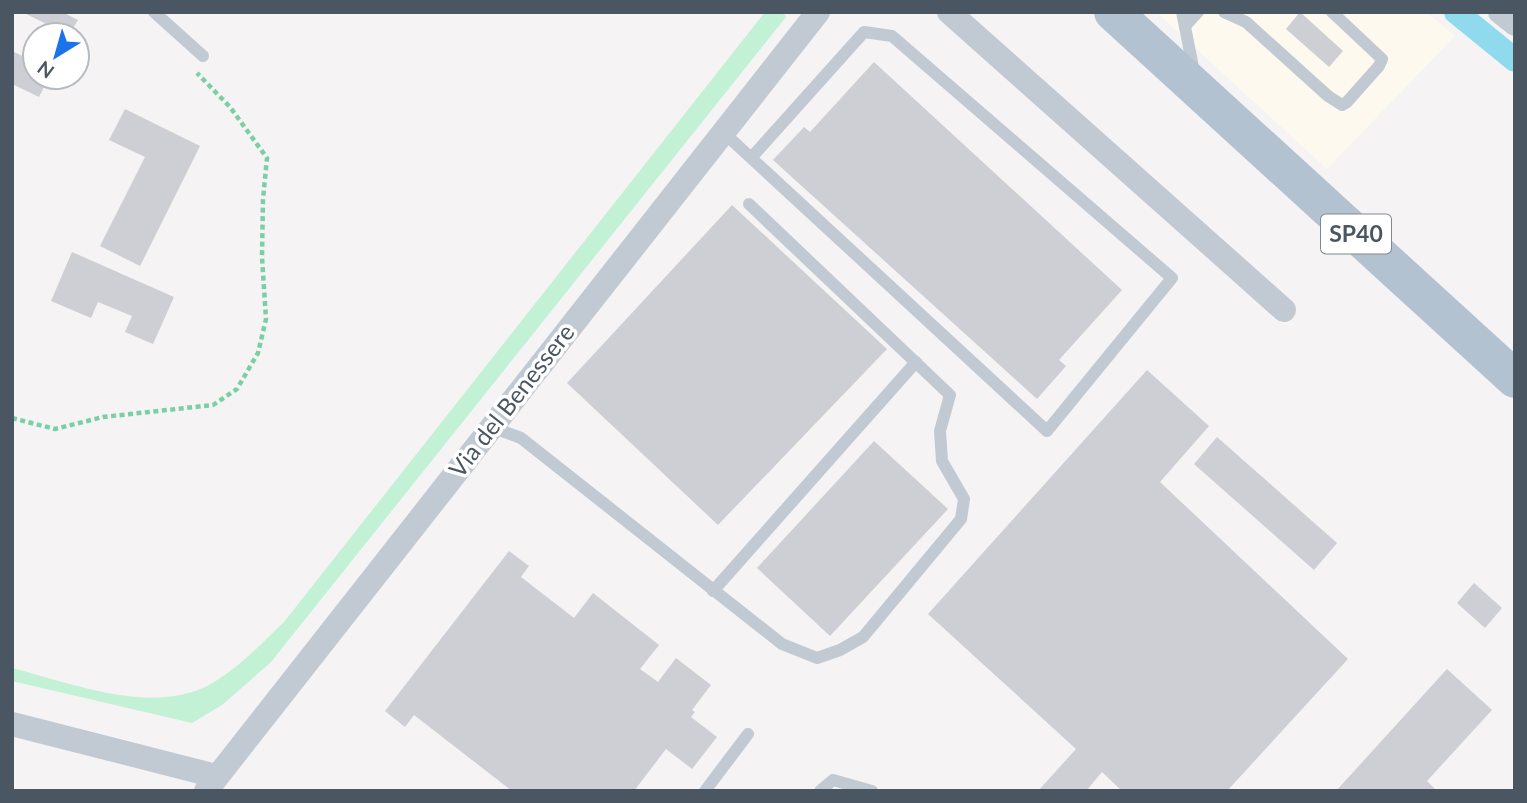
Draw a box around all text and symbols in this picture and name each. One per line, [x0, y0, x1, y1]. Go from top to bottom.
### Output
north arrow [21, 21, 91, 91]
text: N [33, 56, 58, 84]
road number: SP40 [1321, 215, 1391, 254]
street label: Via del Benessere [442, 318, 580, 482]

